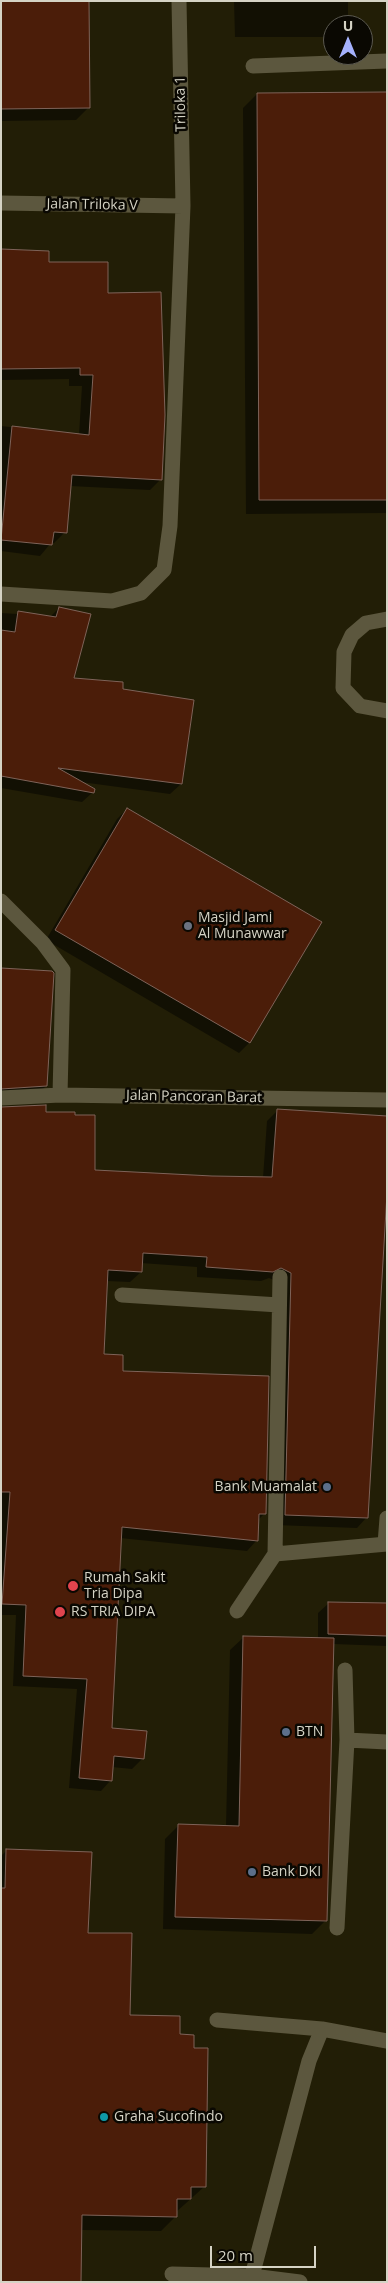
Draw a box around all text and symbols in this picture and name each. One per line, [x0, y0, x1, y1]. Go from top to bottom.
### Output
north arrow [323, 15, 373, 65]
text: U [343, 16, 353, 35]
street label: Triloka 1 [172, 76, 190, 132]
street label: Jalan Triloka V [46, 196, 138, 214]
place label: Masjid Jami Al Munawwar [198, 910, 287, 942]
marker: Masjid Jami Al Munawwar [182, 920, 194, 932]
street label: Jalan Pancoran Barat [126, 1087, 262, 1107]
place label: Bank Muamalat [215, 1479, 317, 1495]
marker: Bank Muamalat [321, 1481, 333, 1493]
place label: Rumah Sakit Tria Dipa [84, 1570, 166, 1602]
marker: Rumah Sakit Tria Dipa [66, 1579, 80, 1593]
place label: RS TRIA DIPA [71, 1604, 155, 1620]
marker: RS TRIA DIPA [53, 1605, 67, 1619]
place label: BTN [296, 1724, 323, 1740]
marker: BTN [280, 1726, 292, 1738]
place label: Bank DKI [262, 1864, 321, 1880]
marker: Bank DKI [246, 1866, 258, 1878]
place label: Graha Sucofindo [114, 2109, 223, 2125]
marker: Graha Sucofindo [98, 2111, 110, 2123]
scale bar [213, 2236, 319, 2268]
text: 20 m [218, 2245, 253, 2265]

